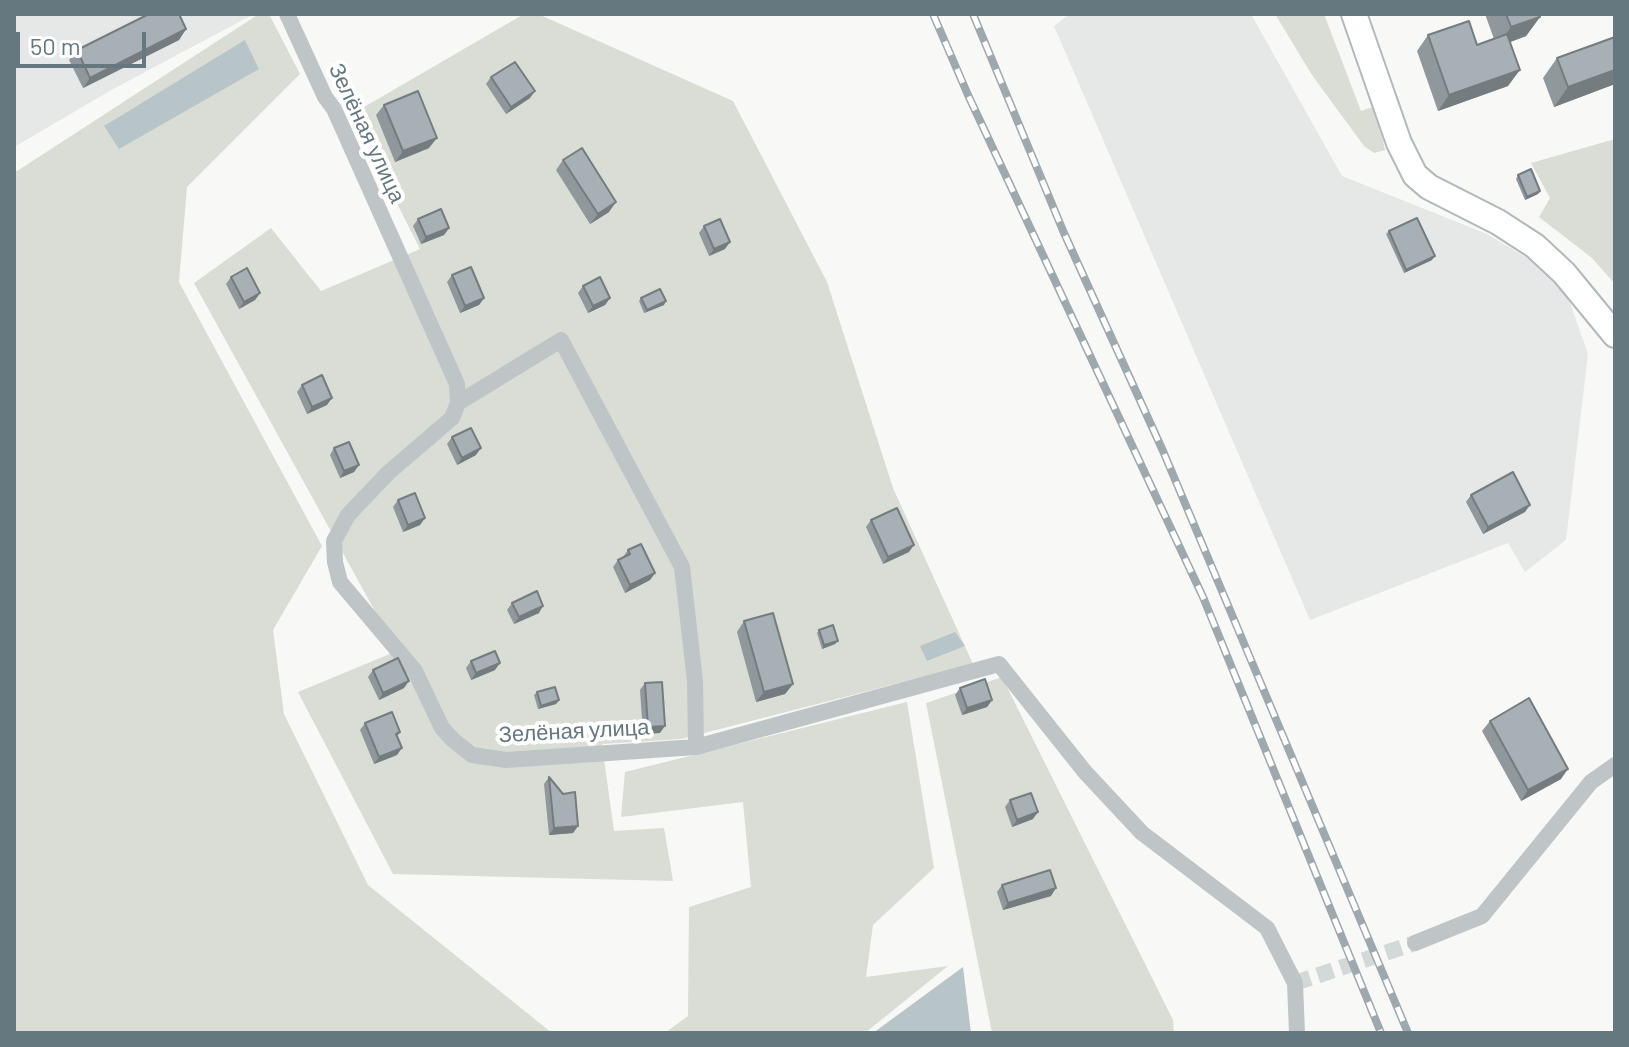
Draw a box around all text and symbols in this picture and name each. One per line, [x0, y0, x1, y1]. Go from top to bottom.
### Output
scale bar [20, 16, 150, 66]
text: 50 m [30, 31, 81, 60]
street label: Зелёная улица [323, 59, 411, 207]
street label: Зелёная улица [498, 714, 650, 748]

